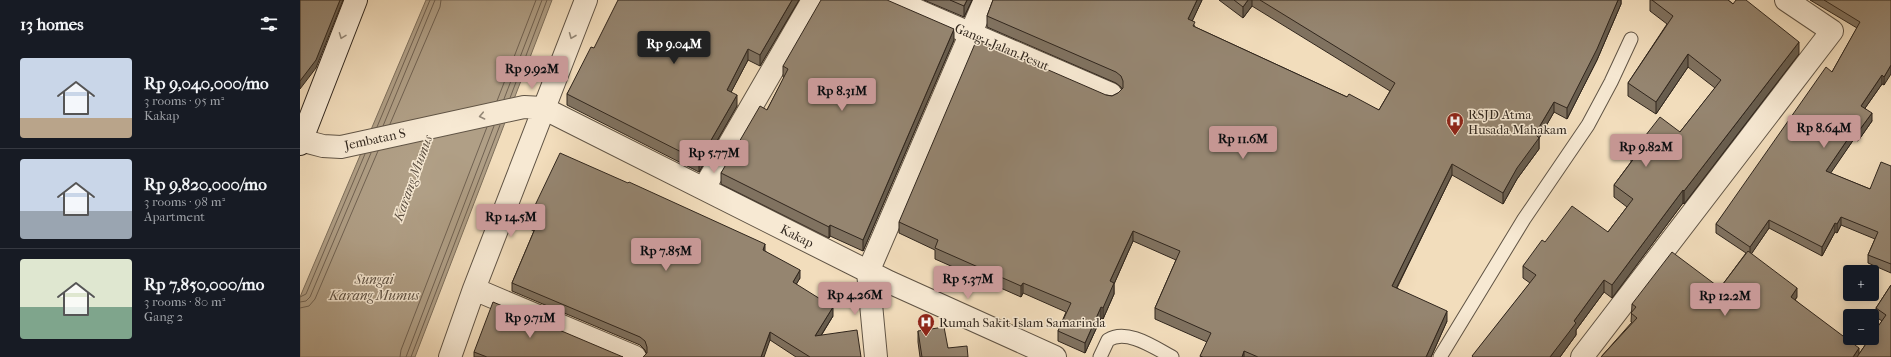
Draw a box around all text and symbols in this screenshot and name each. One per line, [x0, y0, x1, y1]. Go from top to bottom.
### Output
icon: filters [258, 13, 280, 35]
text: 13 homes [20, 14, 83, 34]
street label: Gang 1 Jalan Pesut [952, 20, 1052, 74]
pin: Rp 9.04M [633, 31, 715, 65]
one-way arrow [338, 33, 346, 40]
one-way arrow [568, 33, 576, 40]
text: Rp 9.04M [646, 36, 702, 51]
pin: Rp 9.92M [491, 56, 573, 90]
text: Rp 9.92M [505, 61, 559, 76]
text: Rp 9,040,000/mo [144, 73, 269, 93]
icon: home [52, 74, 100, 122]
pin: Rp 8.31M [801, 78, 883, 112]
text: Rp 8.31M [817, 83, 867, 98]
text: 3 rooms · 95 m² [144, 93, 224, 108]
place label: RSJD Atma Husada Mahakam [1468, 107, 1567, 137]
text: Kakap [144, 108, 179, 123]
hospital icon: RSJD Atma Husada Mahakam [1445, 111, 1465, 136]
one-way arrow [479, 112, 486, 120]
pin: Rp 8.64M [1783, 115, 1865, 149]
text: Rp 8.64M [1797, 120, 1851, 135]
street label: Jembatan S [342, 125, 407, 153]
pin: Rp 11.6M [1202, 126, 1284, 160]
text: Rp 11.6M [1218, 131, 1268, 146]
water label: Karang Mumus [389, 132, 437, 224]
pin: Rp 9.82M [1605, 134, 1687, 168]
text: Rp 9.82M [1619, 139, 1673, 154]
pin: Rp 5.77M [673, 140, 755, 174]
text: Rp 5.77M [688, 145, 740, 160]
text: Rp 9,820,000/mo [144, 174, 267, 194]
icon: home [52, 175, 100, 223]
text: 3 rooms · 98 m² [144, 194, 225, 209]
pin: Rp 14.5M [470, 204, 552, 238]
text: Apartment [144, 209, 205, 224]
text: Rp 14.5M [485, 209, 537, 224]
street label: Kakap [778, 221, 816, 251]
pin: Rp 7.85M [625, 238, 707, 272]
text: Rp 7.85M [640, 243, 692, 258]
map controls [1843, 265, 1879, 345]
button: + [1843, 265, 1879, 301]
pin: Rp 5.37M [927, 266, 1009, 300]
water label: Sungai Karang Mumus [328, 271, 420, 304]
text: Rp 5.37M [943, 271, 993, 286]
text: Rp 7,850,000/mo [144, 274, 264, 294]
icon: home [52, 275, 100, 323]
pin: Rp 4.26M [814, 282, 896, 316]
pin: Rp 12.2M [1684, 283, 1766, 317]
text: Rp 4.26M [827, 287, 883, 302]
text: Rp 12.2M [1699, 288, 1751, 303]
text: 3 rooms · 80 m² [144, 294, 225, 309]
pin: Rp 9.71M [489, 305, 571, 339]
text: Gang 2 [144, 309, 183, 324]
button: − [1843, 309, 1879, 345]
text: Rp 9.71M [505, 310, 555, 325]
hospital icon: Rumah Sakit Islam Samarinda [916, 312, 936, 337]
place label: Rumah Sakit Islam Samarinda [939, 315, 1107, 330]

